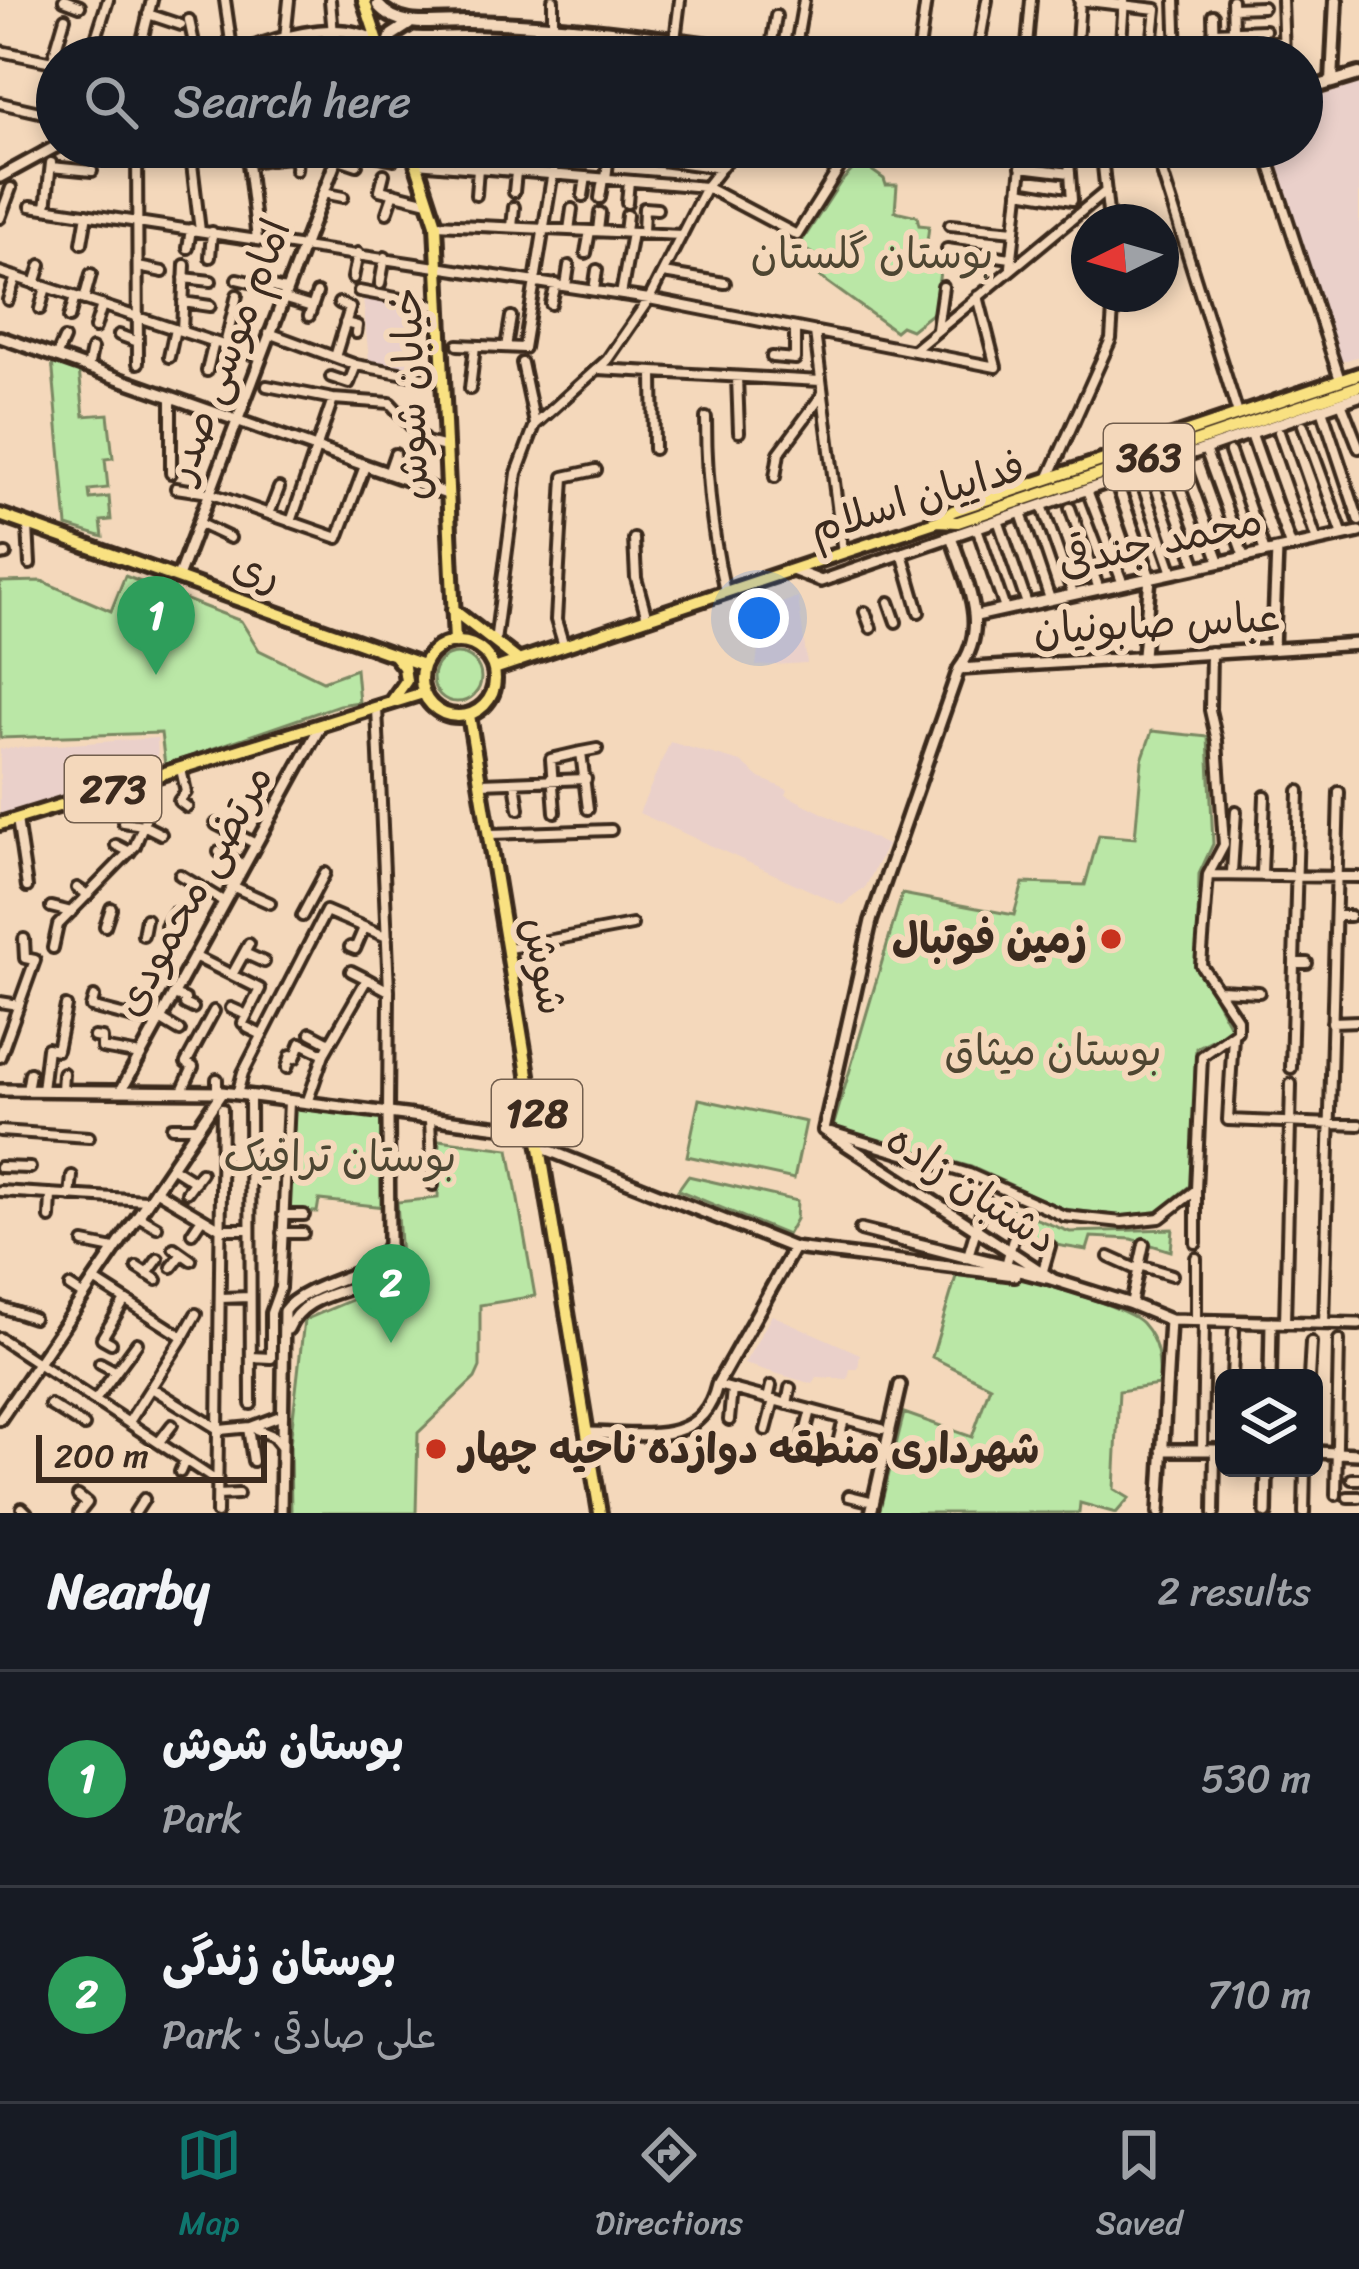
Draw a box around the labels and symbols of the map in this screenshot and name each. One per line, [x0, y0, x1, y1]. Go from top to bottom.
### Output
north arrow [1071, 204, 1179, 312]
street label: امام موسی صدر [143, 207, 312, 495]
park label: بوستان گلستان [750, 217, 994, 291]
street label: خیابان شوش [369, 286, 451, 502]
road number: 363 [1104, 424, 1194, 490]
street label: فداییان اسلام [800, 429, 1034, 565]
street label: محمد جندقی [1051, 483, 1269, 599]
street label: ری [222, 527, 292, 613]
pin: 1 [117, 576, 195, 675]
street label: عباس صابونیان [1032, 580, 1282, 666]
your location [729, 588, 789, 648]
street label: مرتضی محمودی [93, 750, 293, 1030]
road number: 273 [65, 756, 161, 822]
place label: زمین فوتبال [892, 902, 1087, 976]
street label: شوش [500, 911, 590, 1021]
marker: زمین فوتبال [1098, 926, 1124, 952]
park label: بوستان میثاق [944, 1014, 1162, 1088]
road number: 128 [492, 1080, 582, 1146]
street label: دشتبان زاده [870, 1104, 1074, 1274]
park label: بوستان ترافیک [224, 1120, 456, 1194]
pin: 2 [352, 1244, 430, 1343]
place label: شهرداری منطقه دوازده ناحیه چهار [456, 1412, 1040, 1486]
scale bar [36, 1429, 267, 1482]
marker: شهرداری منطقه دوازده ناحیه چهار [423, 1436, 449, 1462]

